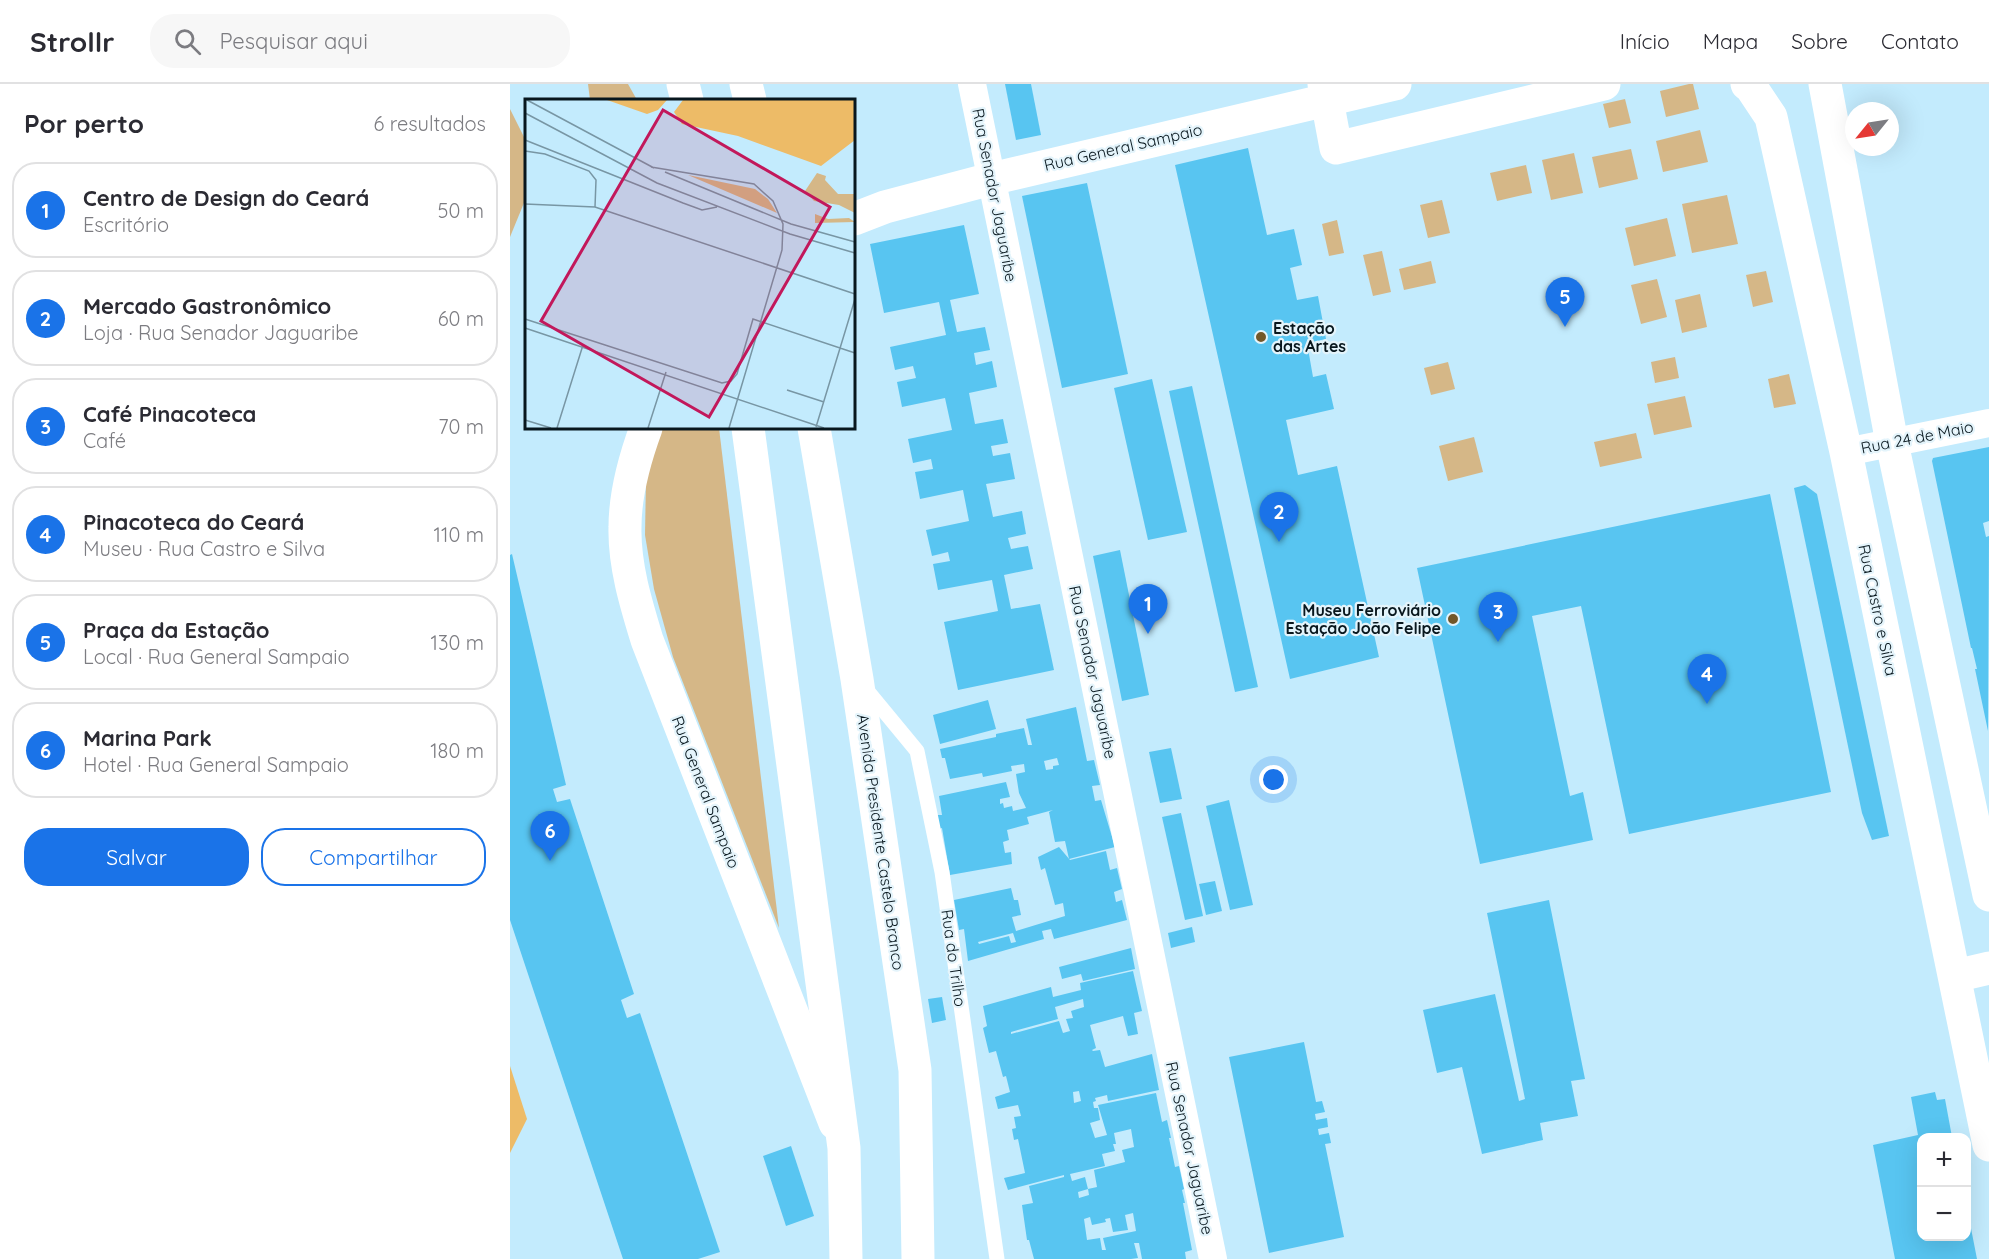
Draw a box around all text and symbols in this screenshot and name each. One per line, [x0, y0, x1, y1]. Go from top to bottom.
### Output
search box [150, 14, 570, 68]
text: Strollr [30, 24, 114, 59]
icon: search [171, 25, 204, 58]
text: Pesquisar aqui [219, 27, 368, 55]
text: Início [1620, 28, 1670, 54]
text: Mapa [1703, 28, 1758, 54]
text: Sobre [1791, 28, 1848, 54]
text: Contato [1881, 28, 1959, 54]
inset map [525, 99, 855, 429]
north arrow [1845, 102, 1899, 156]
text: Por perto [24, 107, 144, 140]
street label: Rua Senador Jaguaribe [968, 107, 1022, 283]
text: 6 resultados [373, 111, 486, 136]
street label: Rua General Sampaio [1042, 119, 1204, 175]
text: Centro de Design do Ceará [83, 184, 369, 212]
text: 1 [42, 198, 49, 223]
text: 50 m [438, 198, 484, 223]
text: Escritório [83, 212, 169, 237]
pin: 5 [1546, 278, 1584, 327]
text: Mercado Gastronômico [83, 292, 331, 320]
text: 2 [40, 306, 51, 331]
text: 60 m [438, 306, 484, 331]
place label: Estação das Artes [1273, 318, 1346, 356]
text: Loja · Rua Senador Jaguaribe [83, 320, 359, 345]
marker: Estação das Artes [1254, 330, 1268, 344]
text: Café Pinacoteca [83, 400, 256, 428]
text: 3 [40, 414, 51, 439]
text: 70 m [438, 414, 484, 439]
street label: Rua 24 de Maio [1859, 416, 1975, 458]
text: Café [83, 428, 126, 453]
pin: 2 [1260, 492, 1298, 542]
text: Pinacoteca do Ceará [83, 508, 304, 536]
text: 4 [40, 522, 51, 547]
text: 110 m [434, 522, 484, 547]
text: Museu · Rua Castro e Silva [83, 536, 325, 561]
street label: Rua Castro e Silva [1854, 542, 1902, 678]
street label: Rua Senador Jaguaribe [1065, 584, 1121, 760]
pin: 1 [1128, 584, 1168, 634]
pin: 3 [1478, 592, 1518, 642]
place label: Museu Ferroviário Estação João Felipe [1286, 600, 1441, 638]
marker: Museu Ferroviário Estação João Felipe [1446, 612, 1460, 626]
text: Praça da Estação [83, 616, 270, 644]
text: 5 [40, 630, 51, 655]
text: 130 m [431, 630, 484, 655]
text: Local · Rua General Sampaio [83, 644, 350, 669]
pin: 4 [1688, 654, 1726, 704]
street label: Rua General Sampaio [668, 713, 744, 871]
street label: Avenida Presidente Castelo Branco [853, 713, 909, 971]
text: Marina Park [83, 724, 212, 752]
text: 6 [40, 738, 51, 763]
text: 180 m [430, 738, 484, 763]
text: Hotel · Rua General Sampaio [83, 752, 349, 777]
your location [1259, 765, 1288, 794]
pin: 6 [530, 812, 570, 861]
button: Salvar [24, 828, 249, 886]
button: Compartilhar [261, 828, 486, 886]
street label: Rua do Trilho [937, 908, 971, 1008]
street label: Rua Senador Jaguaribe [1162, 1060, 1218, 1236]
map controls [1917, 1133, 1971, 1241]
button: + [1917, 1133, 1971, 1187]
button: − [1917, 1187, 1971, 1241]

